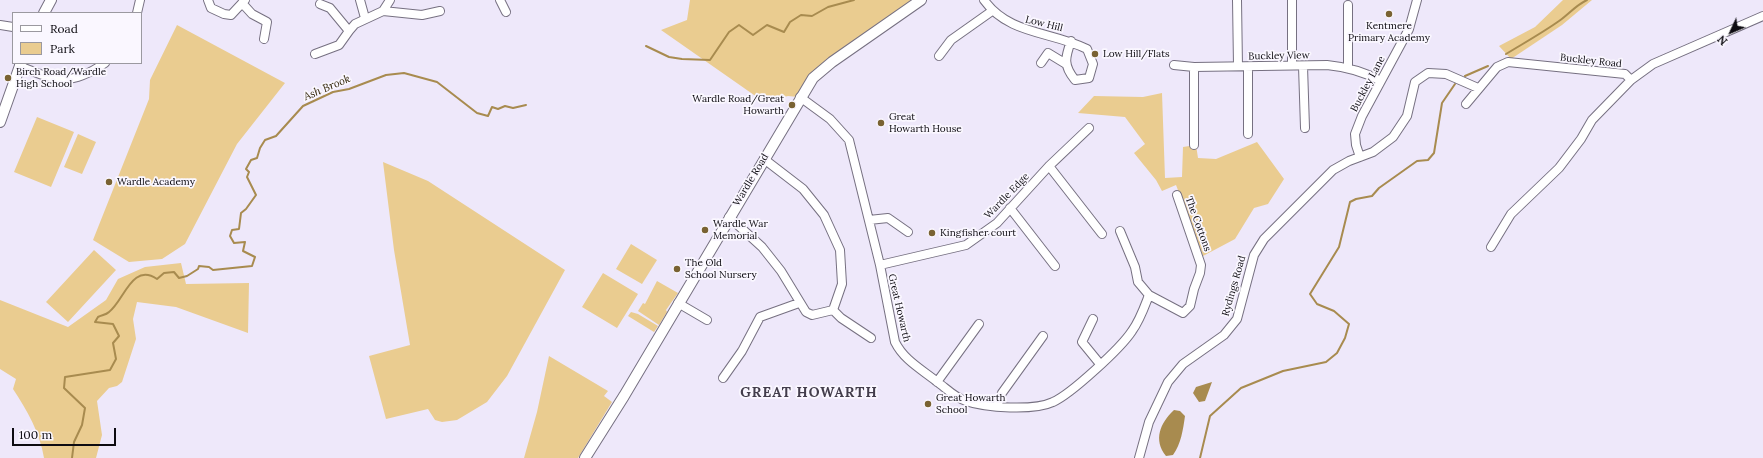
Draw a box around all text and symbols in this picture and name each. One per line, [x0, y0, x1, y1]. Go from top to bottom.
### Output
marker: Kentmere Primary Academy [1384, 9, 1394, 19]
legend [12, 12, 142, 64]
north arrow [1711, 12, 1751, 52]
street label: Low Hill [1024, 14, 1064, 34]
place label: Kentmere Primary Academy [1348, 20, 1430, 44]
text: Road [50, 21, 78, 36]
text: N [1714, 32, 1730, 48]
text: Park [50, 41, 75, 56]
place label: Low Hill/Flats [1103, 48, 1170, 60]
marker: Low Hill/Flats [1090, 49, 1100, 59]
street label: Buckley View [1248, 49, 1310, 63]
street label: Buckley Road [1560, 52, 1622, 70]
street label: Buckley Lane [1348, 54, 1388, 114]
place label: Birch Road/Wardle High School [16, 66, 106, 90]
water label: Ash Brook [302, 72, 352, 104]
marker: Birch Road/Wardle High School [3, 73, 13, 83]
place label: Wardle Road/Great Howarth [692, 93, 784, 116]
marker: Wardle Road/Great Howarth [787, 100, 797, 110]
place label: Great Howarth House [889, 111, 962, 134]
marker: Great Howarth House [876, 118, 886, 128]
street label: Wardle Road [731, 152, 771, 208]
street label: Wardle Edge [982, 171, 1032, 221]
place label: Wardle Academy [117, 176, 195, 188]
marker: Wardle Academy [104, 177, 114, 187]
street label: The Cottons [1182, 195, 1214, 253]
place label: Wardle War Memorial [713, 218, 768, 242]
marker: Wardle War Memorial [700, 225, 710, 235]
place label: Kingfisher court [940, 227, 1016, 239]
marker: Kingfisher court [927, 228, 937, 238]
street label: Rydings Road [1220, 254, 1248, 318]
place label: The Old School Nursery [685, 257, 757, 280]
marker: The Old School Nursery [672, 264, 682, 274]
street label: Great Howarth [885, 273, 913, 343]
district label: GREAT HOWARTH [740, 385, 878, 401]
place label: Great Howarth School [936, 392, 1006, 416]
marker: Great Howarth School [923, 399, 933, 409]
scale bar [14, 420, 118, 446]
text: 100 m [19, 427, 52, 442]

